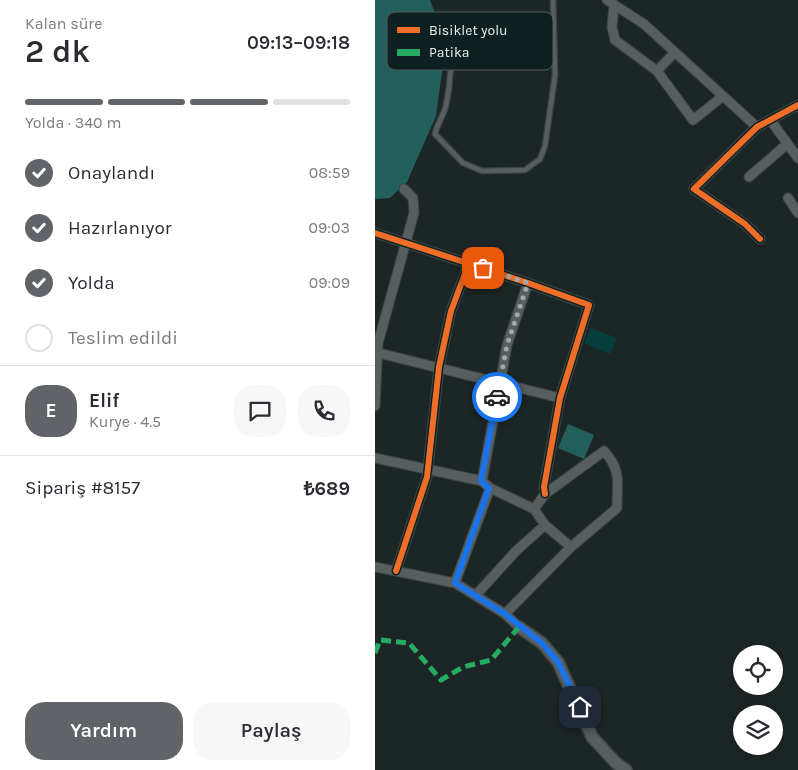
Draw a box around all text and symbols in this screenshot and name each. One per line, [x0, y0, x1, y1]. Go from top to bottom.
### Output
legend [387, 12, 553, 70]
text: Kalan süre [25, 14, 102, 33]
text: Bisiklet yolu [429, 22, 508, 39]
text: 09:13–09:18 [247, 32, 350, 54]
text: 2 dk [25, 33, 90, 70]
text: Patika [429, 44, 470, 61]
text: Yolda · 340 m [25, 113, 121, 132]
icon: check [25, 159, 53, 187]
text: Onaylandı [68, 162, 155, 184]
text: 08:59 [309, 163, 350, 182]
icon: check [25, 214, 53, 242]
text: Hazırlanıyor [68, 217, 172, 239]
text: 09:03 [309, 218, 350, 237]
pin [462, 247, 504, 289]
icon: bag [469, 254, 497, 282]
icon: check [25, 269, 53, 297]
text: Yolda [68, 272, 115, 294]
text: 09:09 [309, 273, 350, 292]
text: Teslim edildi [68, 327, 178, 349]
courier [472, 372, 522, 422]
icon: car [483, 383, 511, 411]
button: chat [234, 385, 286, 437]
button: phone [298, 385, 350, 437]
text: Elif [89, 390, 119, 412]
text: E [45, 400, 57, 422]
text: Kurye · 4.5 [89, 412, 161, 431]
text: Sipariş #8157 [25, 477, 140, 499]
text: ₺689 [304, 478, 350, 500]
map controls [733, 645, 783, 755]
button: locate [733, 645, 783, 695]
pin [559, 686, 601, 728]
icon: home [566, 693, 594, 721]
button: Yardım [25, 702, 183, 760]
button: Paylaş [193, 702, 350, 760]
button: layers [733, 705, 783, 755]

